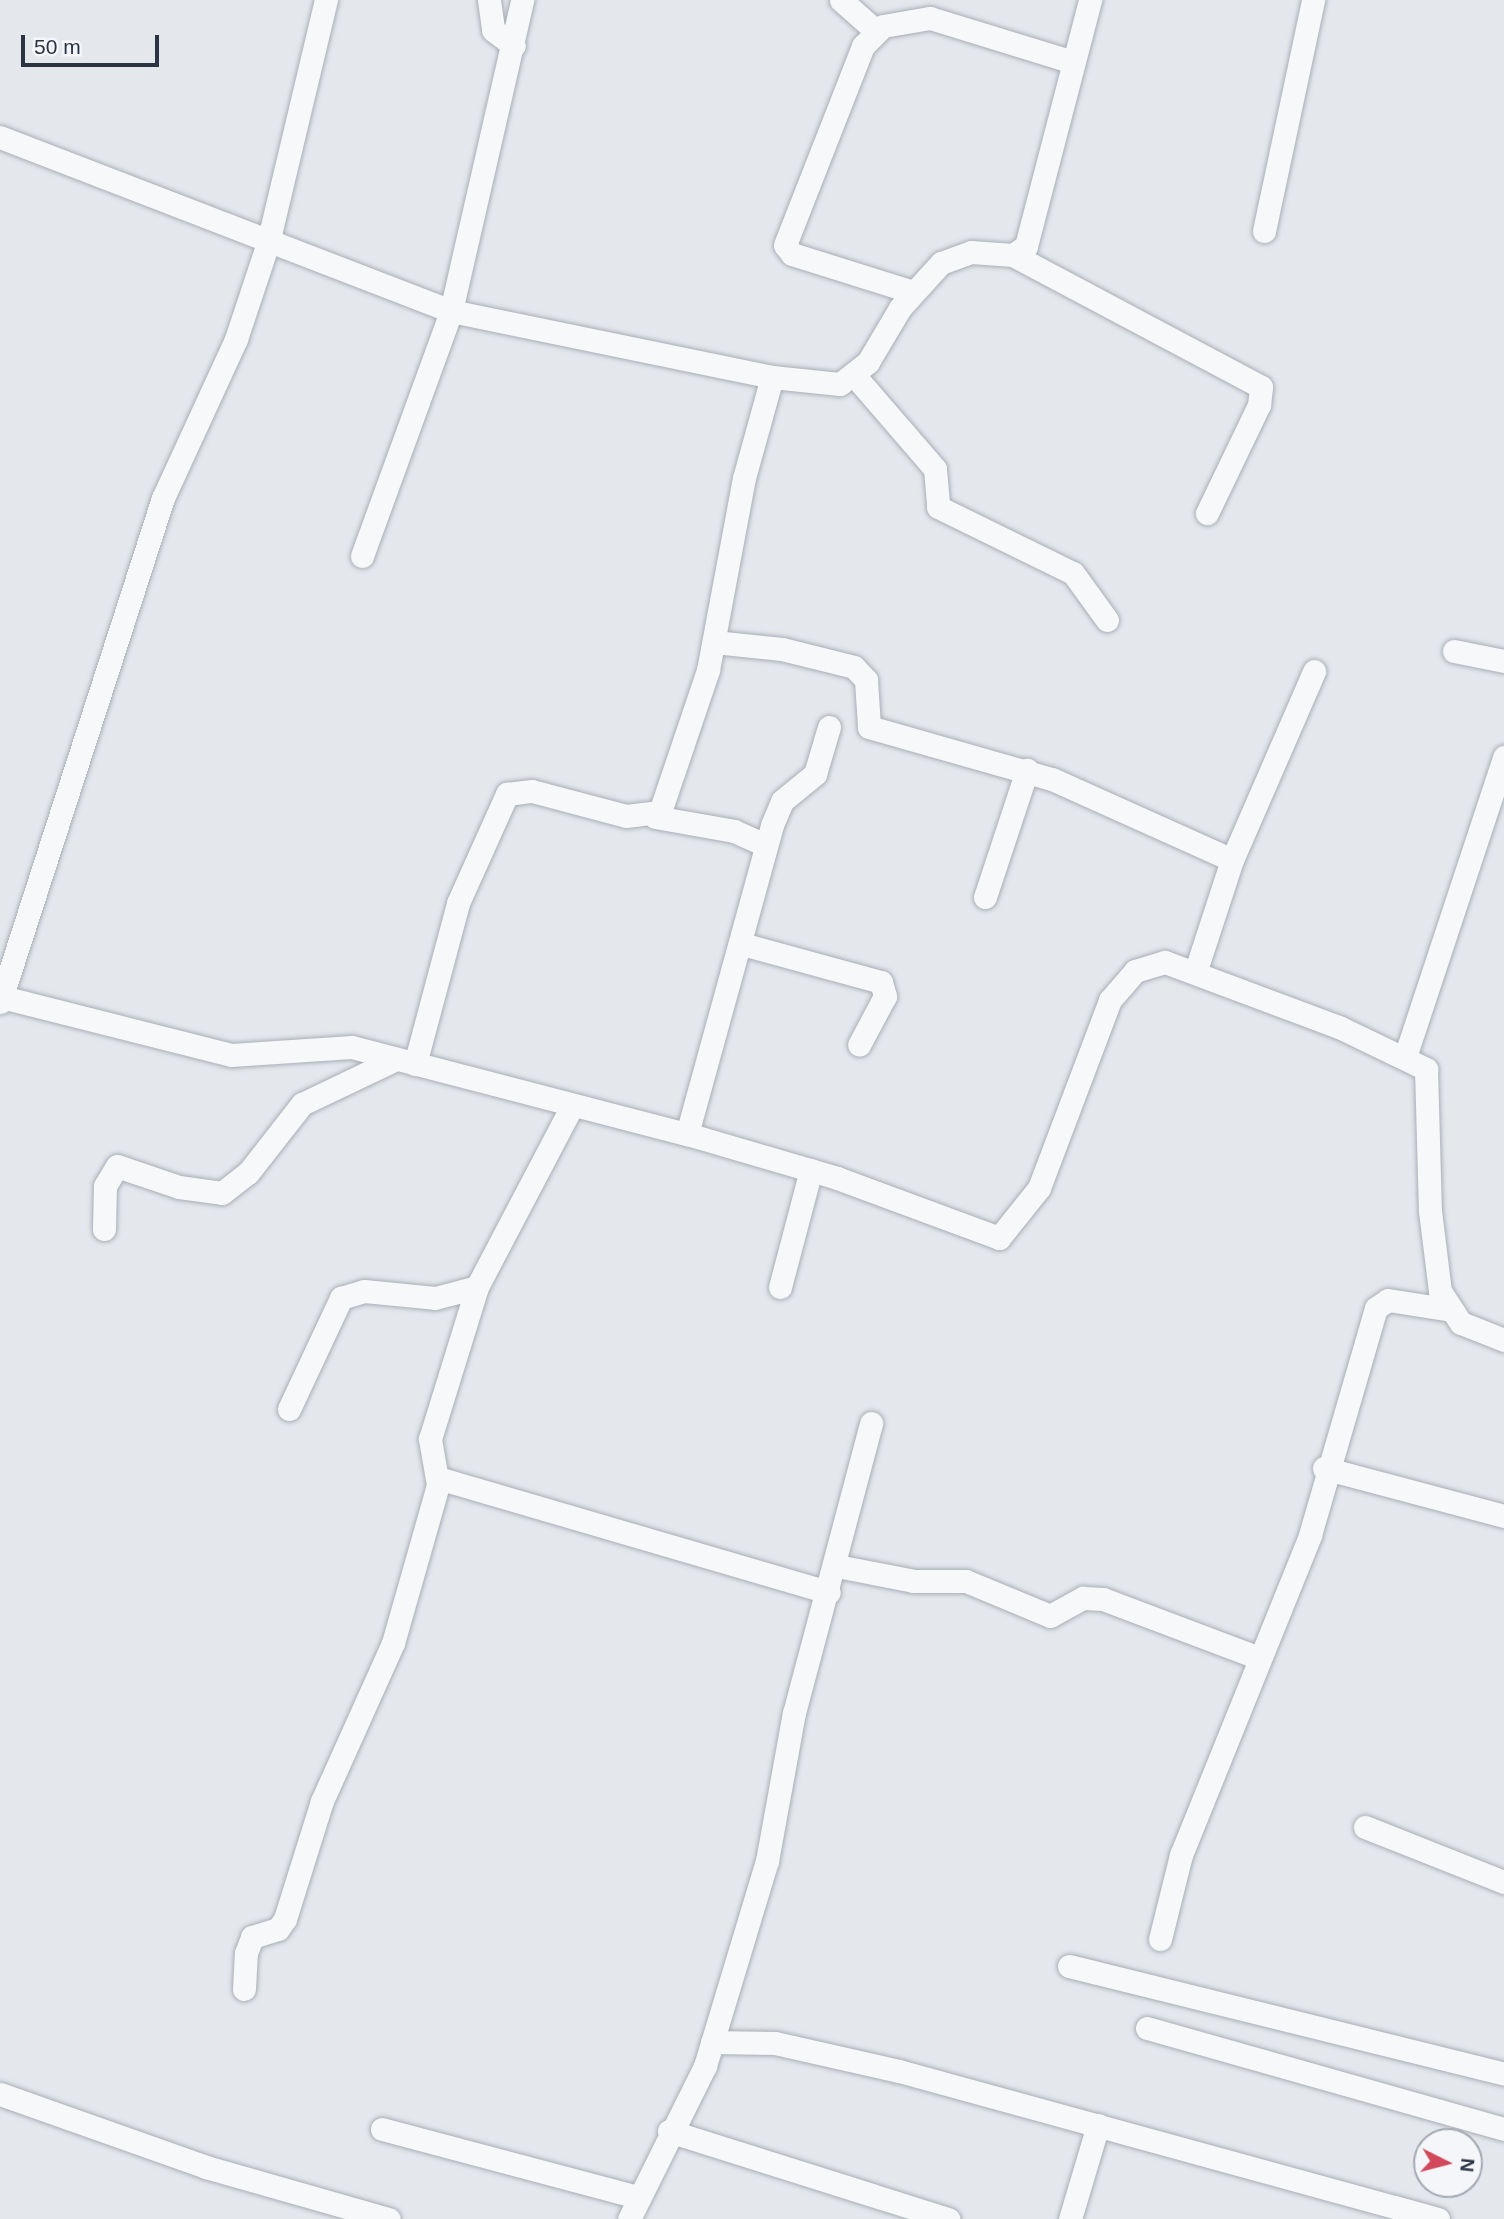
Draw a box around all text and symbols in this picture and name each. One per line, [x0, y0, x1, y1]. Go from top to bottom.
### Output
scale bar [24, 21, 163, 65]
text: 50 m [34, 35, 81, 58]
north arrow [1413, 2128, 1483, 2198]
text: N [1456, 2157, 1479, 2173]

